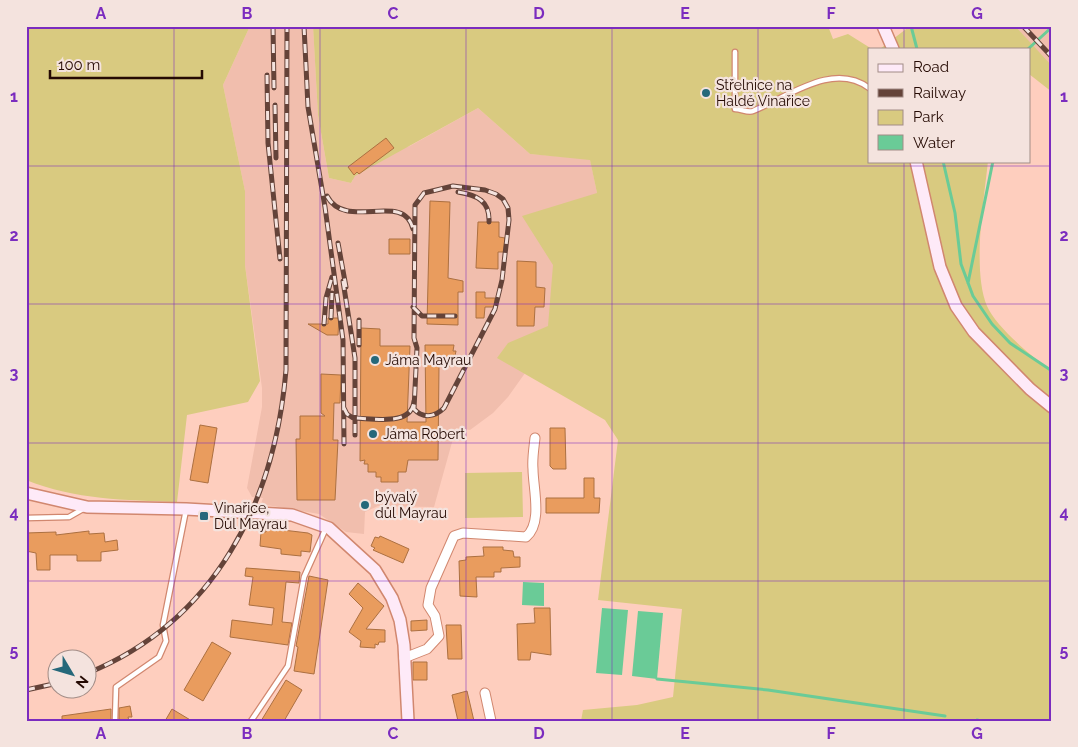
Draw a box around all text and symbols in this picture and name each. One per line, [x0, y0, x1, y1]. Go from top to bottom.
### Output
text: A [96, 4, 107, 23]
text: B [242, 4, 253, 23]
text: C [388, 4, 399, 23]
text: D [533, 4, 545, 23]
text: E [680, 4, 690, 23]
text: F [826, 4, 836, 23]
text: G [971, 4, 983, 23]
scale bar [50, 48, 202, 80]
legend [868, 48, 1030, 162]
text: 100 m [58, 56, 100, 74]
text: Road [913, 58, 949, 76]
place label: Střelnice na Haldě Vinařice [716, 77, 810, 109]
text: Railway [913, 84, 966, 102]
text: 1 [10, 87, 18, 106]
marker: Střelnice na Haldě Vinařice [700, 87, 712, 99]
text: 1 [1060, 87, 1068, 106]
text: Park [913, 108, 944, 126]
text: Water [913, 134, 956, 152]
text: 2 [9, 226, 19, 245]
text: 2 [1059, 226, 1069, 245]
place label: Jáma Mayrau [385, 352, 471, 368]
marker: Jáma Mayrau [369, 354, 381, 366]
text: 3 [10, 364, 19, 383]
text: 3 [1060, 364, 1069, 383]
place label: Jáma Robert [383, 426, 465, 442]
marker: Jáma Robert [367, 428, 379, 440]
place label: bývalý důl Mayrau [375, 489, 447, 521]
marker: bývalý důl Mayrau [359, 499, 371, 511]
place label: Vinařice, Důl Mayrau [214, 500, 287, 532]
text: 4 [9, 503, 19, 522]
text: 4 [1059, 503, 1069, 522]
marker: Vinařice, Důl Mayrau [198, 510, 210, 522]
text: 5 [10, 641, 19, 660]
text: 5 [1060, 641, 1069, 660]
north arrow [48, 650, 98, 700]
text: N [73, 673, 92, 691]
text: A [96, 724, 107, 743]
text: B [242, 724, 253, 743]
text: C [388, 724, 399, 743]
text: D [533, 724, 545, 743]
text: E [680, 724, 690, 743]
text: F [826, 724, 836, 743]
text: G [971, 724, 983, 743]

